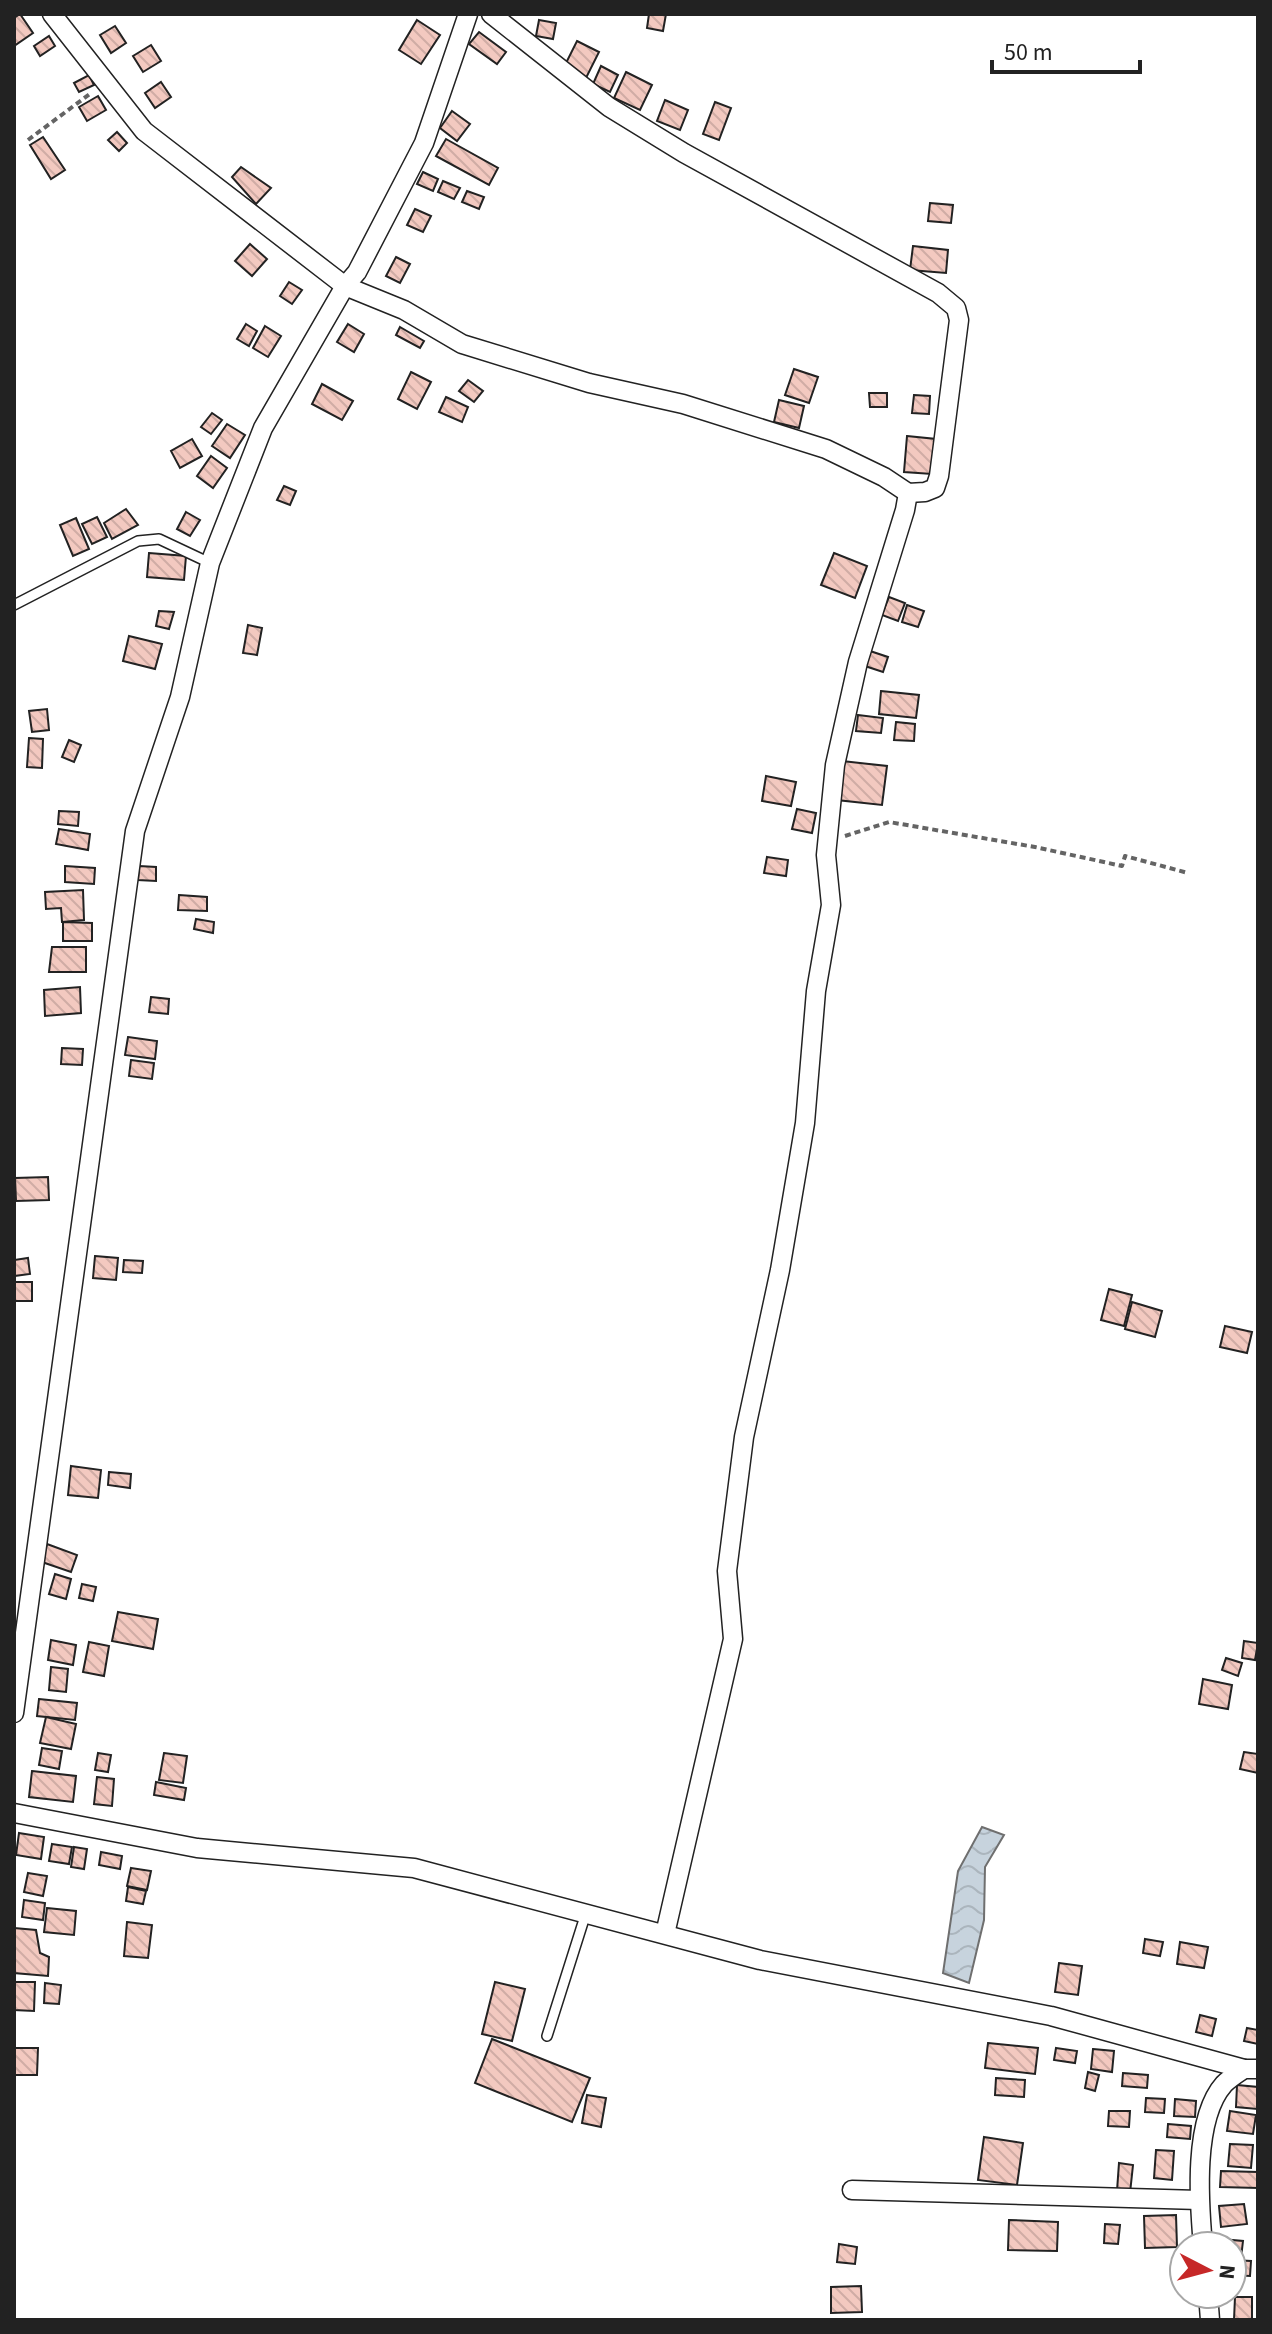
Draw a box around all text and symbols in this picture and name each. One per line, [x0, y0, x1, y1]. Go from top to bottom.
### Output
scale bar [992, 24, 1140, 74]
text: 50 m [1004, 35, 1053, 70]
north arrow [1168, 2230, 1248, 2310]
text: N [1210, 2263, 1244, 2281]

